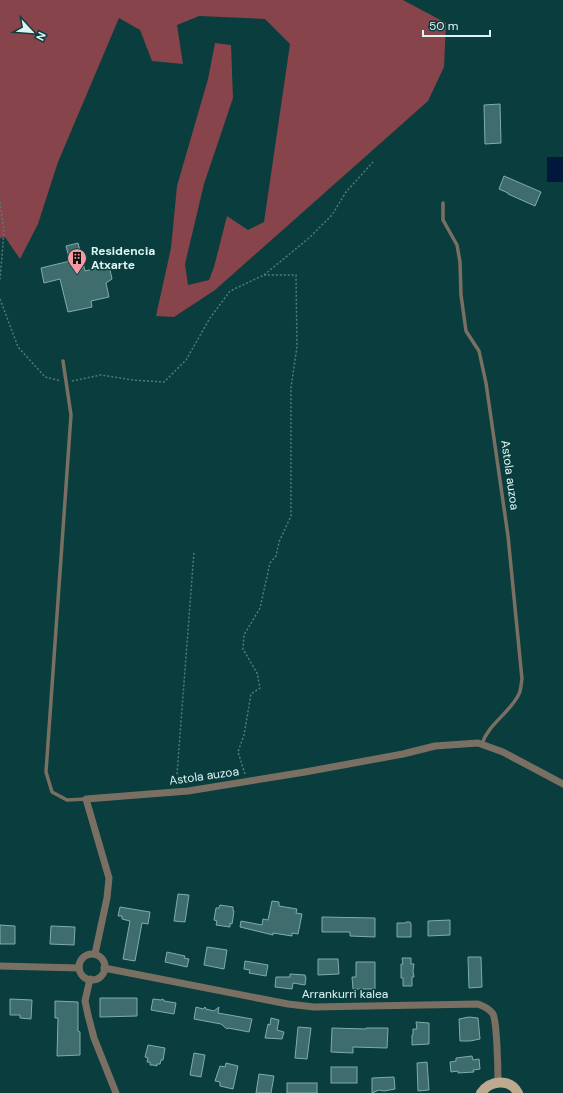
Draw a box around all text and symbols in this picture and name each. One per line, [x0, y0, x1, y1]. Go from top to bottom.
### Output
north arrow [12, 12, 52, 52]
scale bar [423, 12, 490, 38]
text: 50 m [429, 18, 458, 34]
text: N [33, 30, 49, 43]
place label: Residencia Atxarte [91, 243, 155, 273]
building icon: Residencia Atxarte [66, 247, 88, 275]
street label: Astola auzoa [497, 439, 523, 511]
street label: Astola auzoa [168, 763, 240, 789]
street label: Arrankurri kalea [302, 986, 388, 1002]

